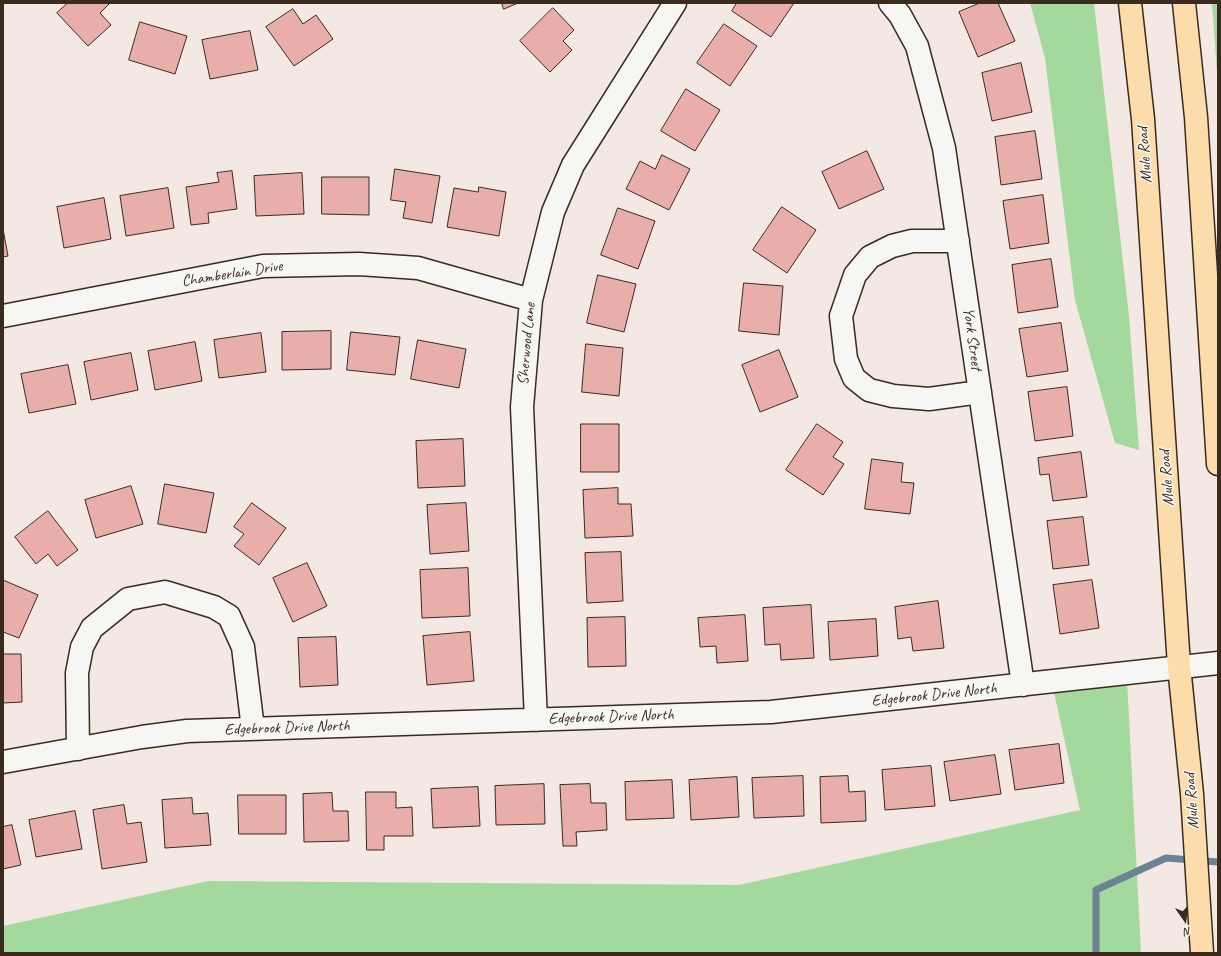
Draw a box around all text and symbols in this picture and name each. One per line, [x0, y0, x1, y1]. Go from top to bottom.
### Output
street label: Mule Road [1133, 126, 1157, 184]
street label: Chamberlain Drive [180, 257, 284, 291]
street label: Sherwood Lane [514, 302, 540, 386]
street label: York Street [958, 306, 986, 372]
street label: Mule Road [1155, 449, 1179, 507]
street label: Edgebrook Drive North [871, 679, 997, 711]
street label: Edgebrook Drive North [548, 705, 674, 729]
street label: Edgebrook Drive North [224, 716, 350, 740]
street label: Mule Road [1180, 772, 1204, 830]
north arrow [1165, 900, 1205, 940]
text: N [1183, 924, 1193, 939]

